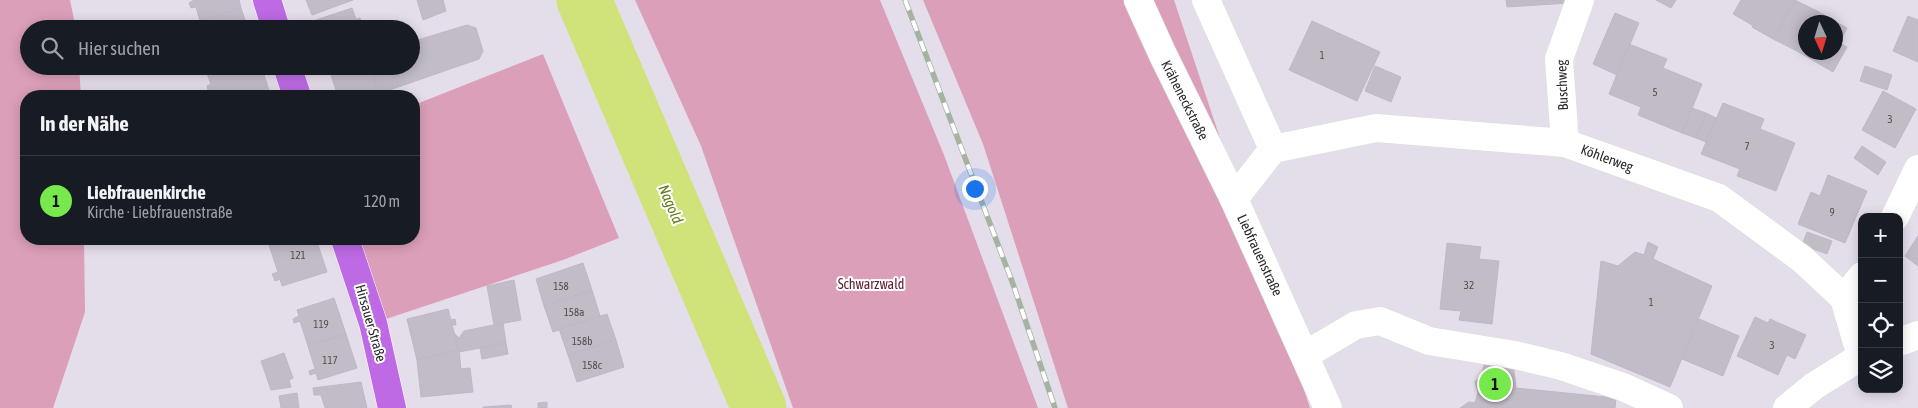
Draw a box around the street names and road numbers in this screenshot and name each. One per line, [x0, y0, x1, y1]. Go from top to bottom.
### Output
street label: Kräheneckstraße [1158, 58, 1212, 142]
street label: Buschweg [1553, 59, 1571, 111]
street label: Köhlerweg [1579, 141, 1635, 175]
street label: Liebfrauenstraße [1234, 212, 1286, 298]
street label: Hirsauer Straße [352, 283, 390, 363]

